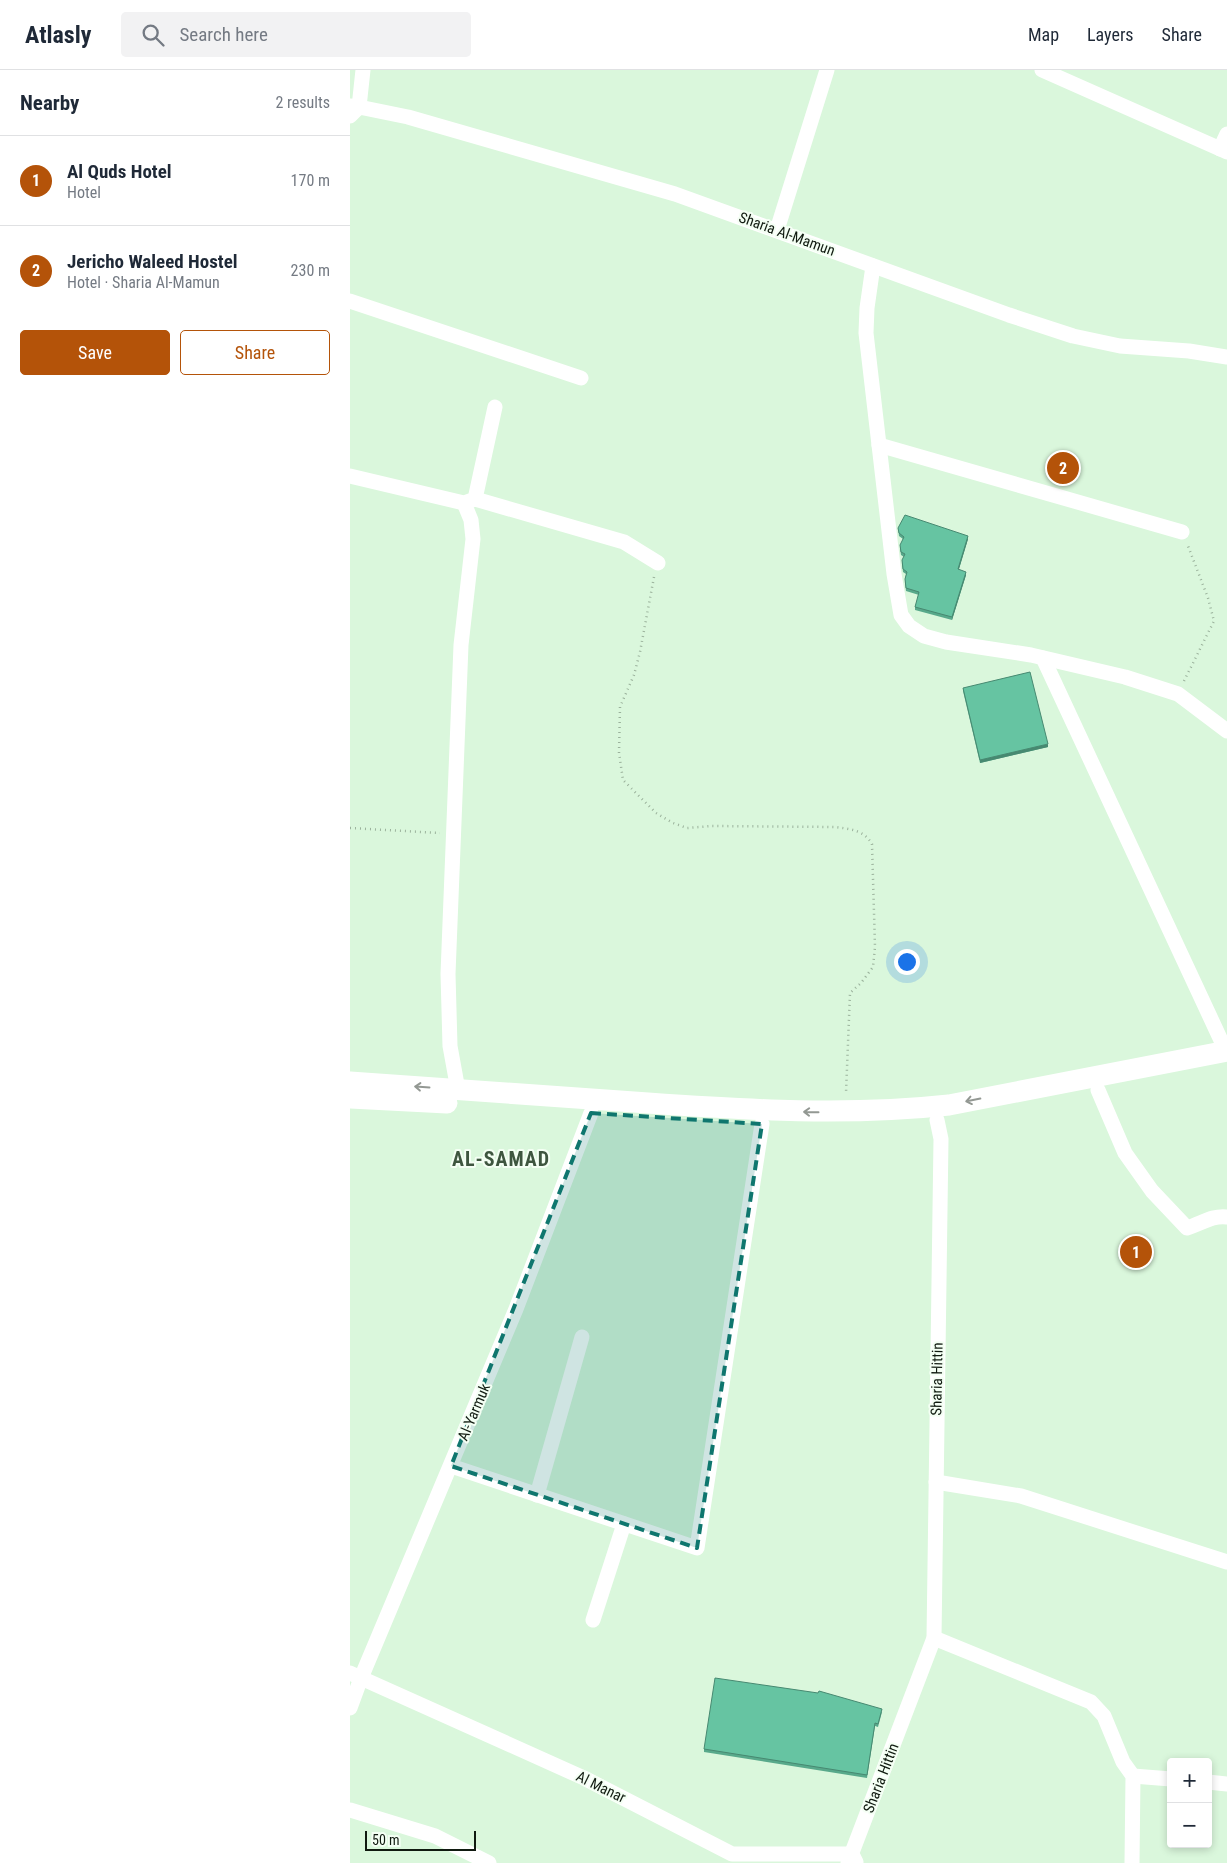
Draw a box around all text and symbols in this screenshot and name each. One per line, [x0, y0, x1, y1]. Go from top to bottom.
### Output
search box [121, 12, 471, 57]
text: Atlasly [25, 21, 91, 49]
icon: search [139, 21, 167, 49]
text: Search here [179, 23, 268, 46]
text: Map [1028, 24, 1059, 45]
text: Layers [1087, 24, 1134, 45]
text: Share [1162, 24, 1202, 45]
text: Nearby [20, 91, 79, 115]
text: 2 results [275, 93, 330, 112]
text: Al Quds Hotel [67, 160, 172, 183]
text: 1 [32, 171, 40, 190]
text: 170 m [291, 171, 330, 190]
text: Hotel [67, 183, 101, 202]
street label: Sharia Al-Mamun [736, 208, 838, 260]
text: Jericho Waleed Hostel [67, 250, 238, 273]
text: 2 [32, 261, 40, 280]
text: 230 m [291, 261, 330, 280]
text: Hotel · Sharia Al-Mamun [67, 273, 220, 292]
button: Save [20, 330, 170, 375]
button: Share [180, 330, 330, 375]
pin: 2 [1047, 449, 1079, 487]
your location [894, 949, 920, 975]
one-way arrow [414, 1082, 430, 1092]
one-way arrow [965, 1096, 981, 1106]
one-way arrow [803, 1107, 820, 1117]
district label: AL-SAMAD [452, 1147, 550, 1171]
pin: 1 [1120, 1233, 1152, 1271]
street label: Sharia Hittin [927, 1342, 947, 1416]
street label: Al-Yarmuk [454, 1381, 494, 1443]
street label: Sharia Hittin [859, 1741, 903, 1815]
map controls [1167, 1758, 1212, 1848]
button: + [1167, 1758, 1212, 1803]
street label: Al Manar [573, 1767, 629, 1807]
button: − [1167, 1803, 1212, 1848]
scale bar [365, 1828, 476, 1851]
text: 50 m [372, 1832, 400, 1848]

